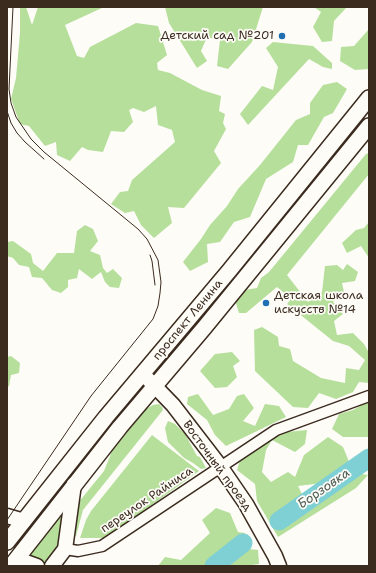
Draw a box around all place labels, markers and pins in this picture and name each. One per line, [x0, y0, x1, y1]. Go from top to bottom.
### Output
place label: Детский сад №201 [160, 29, 274, 43]
marker: Детский сад №201 [277, 31, 287, 41]
place label: Детская школа искусств №14 [274, 289, 363, 317]
marker: Детская школа искусств №14 [261, 298, 271, 308]

